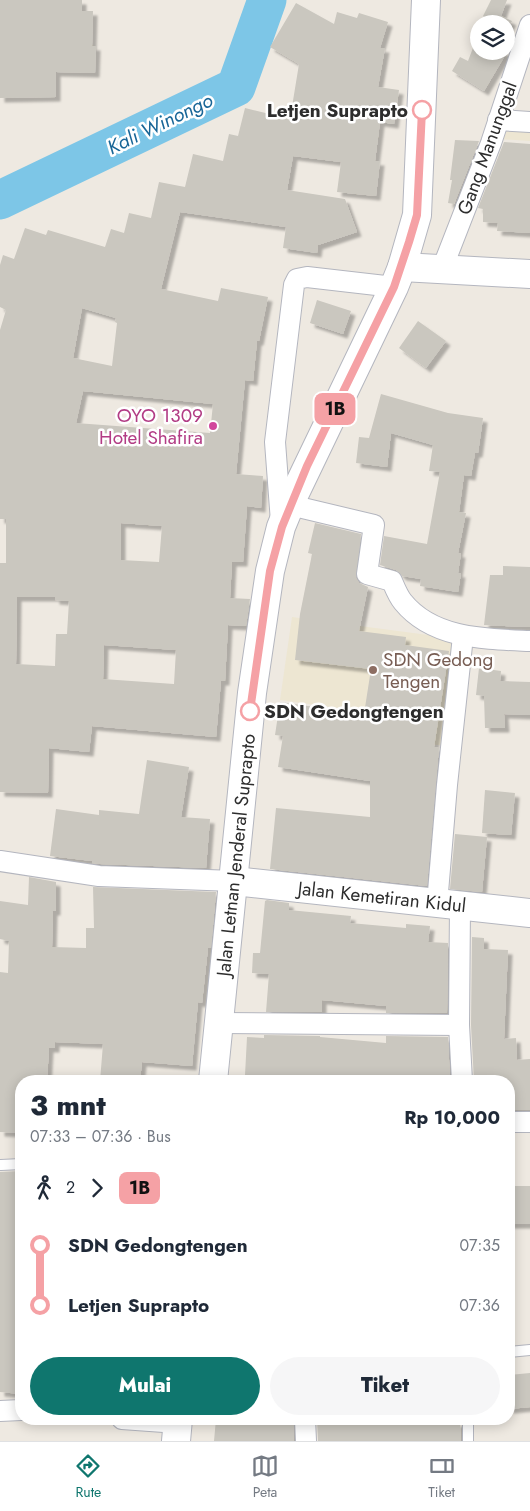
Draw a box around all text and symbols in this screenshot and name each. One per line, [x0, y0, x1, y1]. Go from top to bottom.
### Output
map controls [470, 15, 515, 60]
button: layers [470, 15, 515, 60]
street label: Gang Manunggal [450, 78, 524, 218]
water label: Kali Winongo [102, 86, 218, 162]
place label: Letjen Suprapto [267, 97, 408, 124]
marker: Letjen Suprapto [412, 100, 432, 120]
line badge: 1B [312, 393, 358, 425]
text: 1B [324, 396, 346, 422]
place label: OYO 1309 Hotel Shafira [99, 402, 203, 451]
marker: OYO 1309 Hotel Shafira [207, 420, 219, 432]
place label: SDN Gedong Tengen [383, 646, 493, 695]
marker: SDN Gedong Tengen [367, 664, 379, 676]
place label: SDN Gedongtengen [264, 698, 444, 725]
marker: SDN Gedongtengen [240, 701, 260, 721]
street label: Jalan Letnan Jenderal Suprapto [210, 732, 262, 981]
street label: Jalan Kemetiran Kidul [294, 874, 468, 919]
text: 3 mnt [30, 1085, 106, 1126]
text: Rp 10,000 [404, 1104, 500, 1131]
text: 07:33 – 07:36 · Bus [30, 1125, 171, 1148]
icon: walk [30, 1174, 58, 1202]
icon: forward [83, 1174, 111, 1202]
text: 1B [129, 1175, 150, 1201]
text: 2 [66, 1176, 75, 1199]
text: SDN Gedongtengen [68, 1232, 248, 1259]
text: 07:35 [459, 1234, 500, 1257]
text: Letjen Suprapto [68, 1292, 209, 1319]
text: 07:36 [459, 1294, 500, 1317]
button: Mulai [30, 1357, 260, 1415]
button: Tiket [270, 1357, 500, 1415]
tab: Rute [74, 1452, 102, 1502]
tab: Peta [251, 1452, 279, 1502]
tab: Tiket [428, 1452, 456, 1502]

